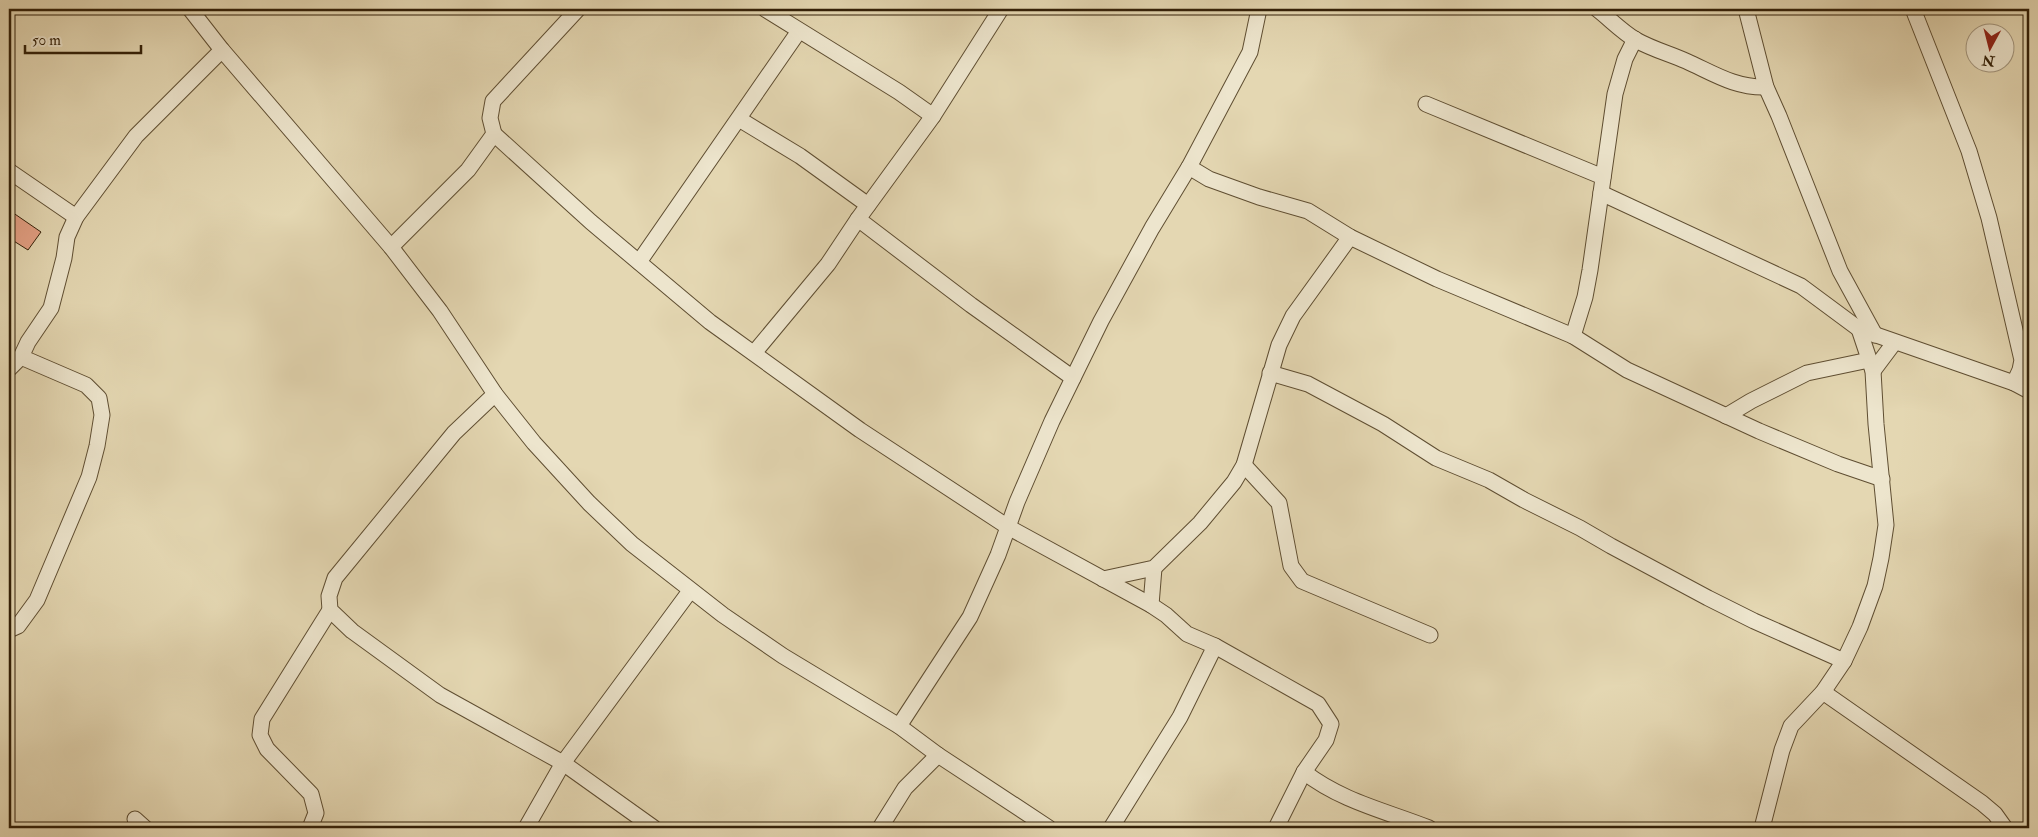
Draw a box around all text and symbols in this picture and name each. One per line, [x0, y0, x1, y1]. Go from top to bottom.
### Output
scale bar [25, 22, 141, 54]
north arrow [1966, 22, 2016, 72]
text: 50 m [32, 31, 61, 50]
text: N [1981, 51, 1997, 70]

